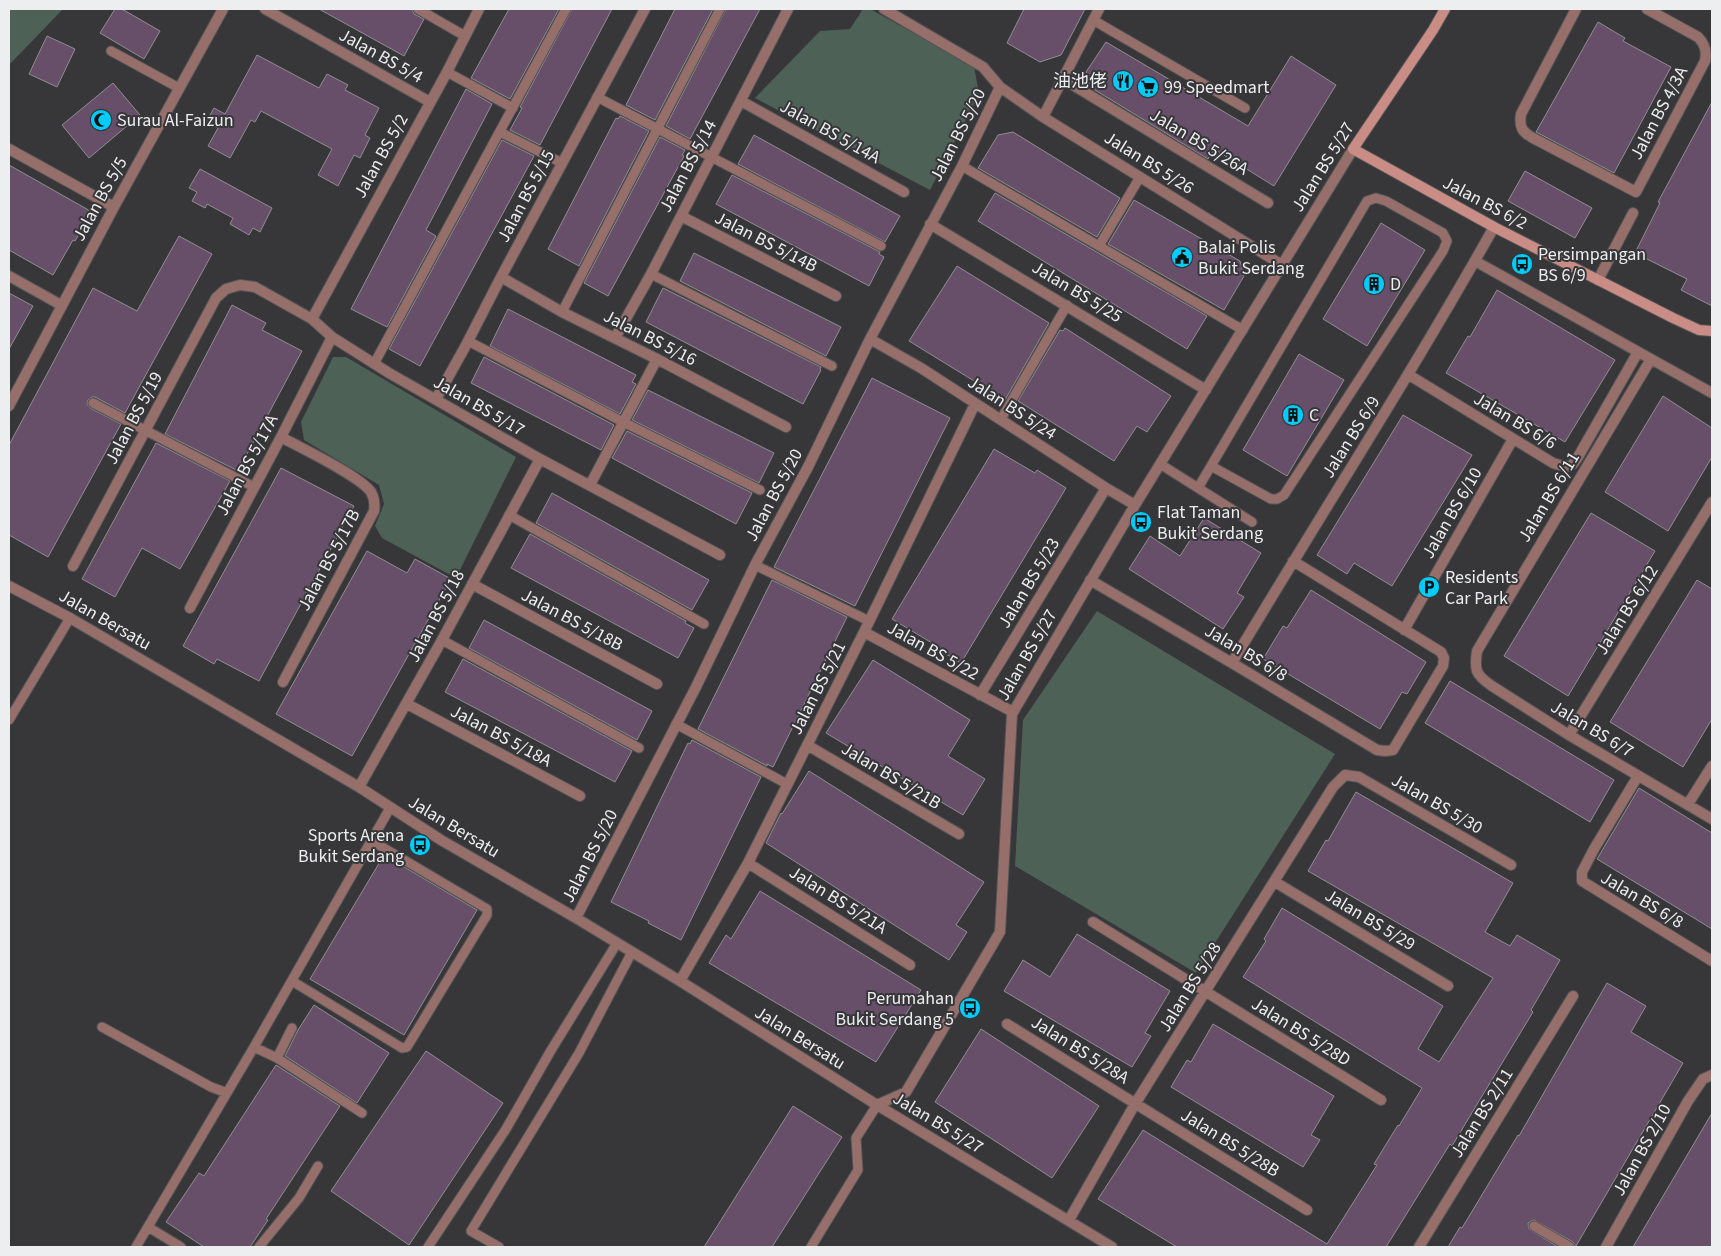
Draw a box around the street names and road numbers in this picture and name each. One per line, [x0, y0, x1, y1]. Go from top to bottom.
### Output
street label: Jalan BS 5/4 [334, 23, 428, 89]
street label: Jalan BS 4/3A [1624, 62, 1694, 164]
street label: Jalan BS 5/20 [924, 84, 992, 186]
street label: Jalan BS 5/14A [775, 94, 885, 170]
street label: Jalan BS 5/26A [1146, 104, 1252, 180]
street label: Jalan BS 5/2 [348, 109, 414, 203]
street label: Jalan BS 5/14 [653, 115, 723, 217]
street label: Jalan BS 5/27 [1286, 117, 1361, 217]
street label: Jalan BS 5/26 [1100, 127, 1198, 199]
street label: Jalan BS 5/15 [491, 145, 561, 247]
street label: Jalan BS 5/5 [67, 152, 133, 246]
street label: Jalan BS 6/2 [1438, 170, 1532, 236]
street label: Jalan BS 5/14B [710, 205, 822, 279]
street label: Jalan BS 5/25 [1027, 255, 1127, 329]
street label: Jalan BS 5/16 [599, 304, 701, 372]
street label: Jalan BS 5/19 [99, 367, 169, 469]
street label: Jalan BS 5/17 [429, 370, 529, 442]
street label: Jalan BS 5/24 [963, 370, 1061, 446]
street label: Jalan BS 6/6 [1469, 386, 1561, 456]
street label: Jalan BS 6/9 [1316, 391, 1386, 483]
street label: Jalan BS 5/17A [210, 410, 284, 520]
street label: Jalan BS 5/20 [739, 444, 809, 546]
street label: Jalan BS 6/11 [1512, 447, 1586, 547]
street label: Jalan BS 6/10 [1416, 463, 1488, 563]
street label: Jalan BS 5/17B [292, 505, 366, 615]
street label: Jalan BS 5/23 [992, 533, 1066, 633]
street label: Jalan BS 6/12 [1590, 560, 1665, 660]
street label: Jalan BS 5/18 [401, 565, 471, 667]
street label: Jalan Bersatu [54, 583, 156, 657]
street label: Jalan BS 5/18B [517, 583, 627, 657]
street label: Jalan BS 5/27 [991, 605, 1063, 705]
street label: Jalan BS 5/22 [883, 615, 983, 687]
street label: Jalan BS 6/8 [1200, 618, 1292, 688]
street label: Jalan BS 5/21 [784, 637, 852, 739]
street label: Jalan BS 6/7 [1546, 694, 1638, 764]
street label: Jalan BS 5/18A [446, 699, 556, 773]
street label: Jalan BS 5/21B [837, 736, 945, 816]
street label: Jalan BS 5/30 [1387, 768, 1487, 840]
street label: Jalan Bersatu [404, 790, 504, 864]
street label: Jalan BS 5/20 [556, 805, 624, 907]
street label: Jalan BS 5/21A [784, 860, 892, 940]
street label: Jalan BS 6/8 [1596, 865, 1688, 935]
street label: Jalan BS 5/29 [1320, 883, 1420, 957]
street label: Jalan BS 5/28 [1153, 937, 1228, 1037]
street label: Jalan BS 5/28D [1247, 992, 1355, 1072]
street label: Jalan Bersatu [750, 1000, 850, 1076]
street label: Jalan BS 5/28A [1026, 1010, 1134, 1090]
street label: Jalan BS 2/11 [1445, 1063, 1519, 1163]
street label: Jalan BS 5/27 [888, 1086, 988, 1160]
street label: Jalan BS 2/10 [1606, 1100, 1678, 1200]
street label: Jalan BS 5/28B [1176, 1103, 1284, 1183]

